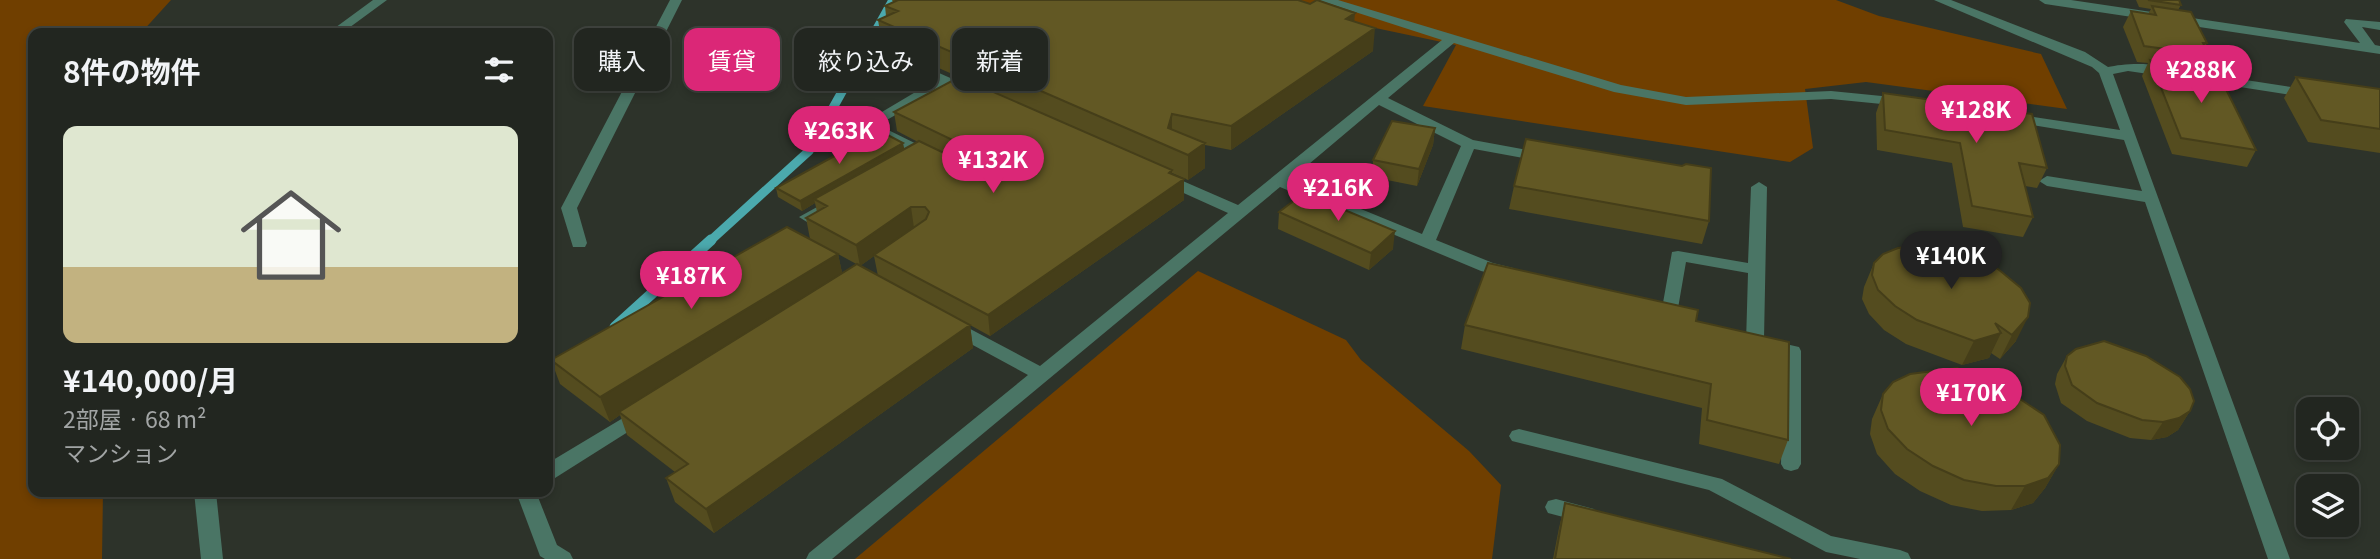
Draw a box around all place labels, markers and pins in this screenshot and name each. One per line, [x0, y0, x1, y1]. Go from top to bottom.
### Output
pin: ¥288K [2152, 46, 2250, 105]
pin: ¥128K [1927, 86, 2025, 145]
pin: ¥263K [790, 106, 888, 166]
pin: ¥132K [944, 136, 1042, 195]
pin: ¥216K [1289, 164, 1387, 223]
pin: ¥140K [1902, 232, 2000, 291]
pin: ¥187K [642, 252, 740, 311]
pin: ¥170K [1922, 368, 2020, 428]

